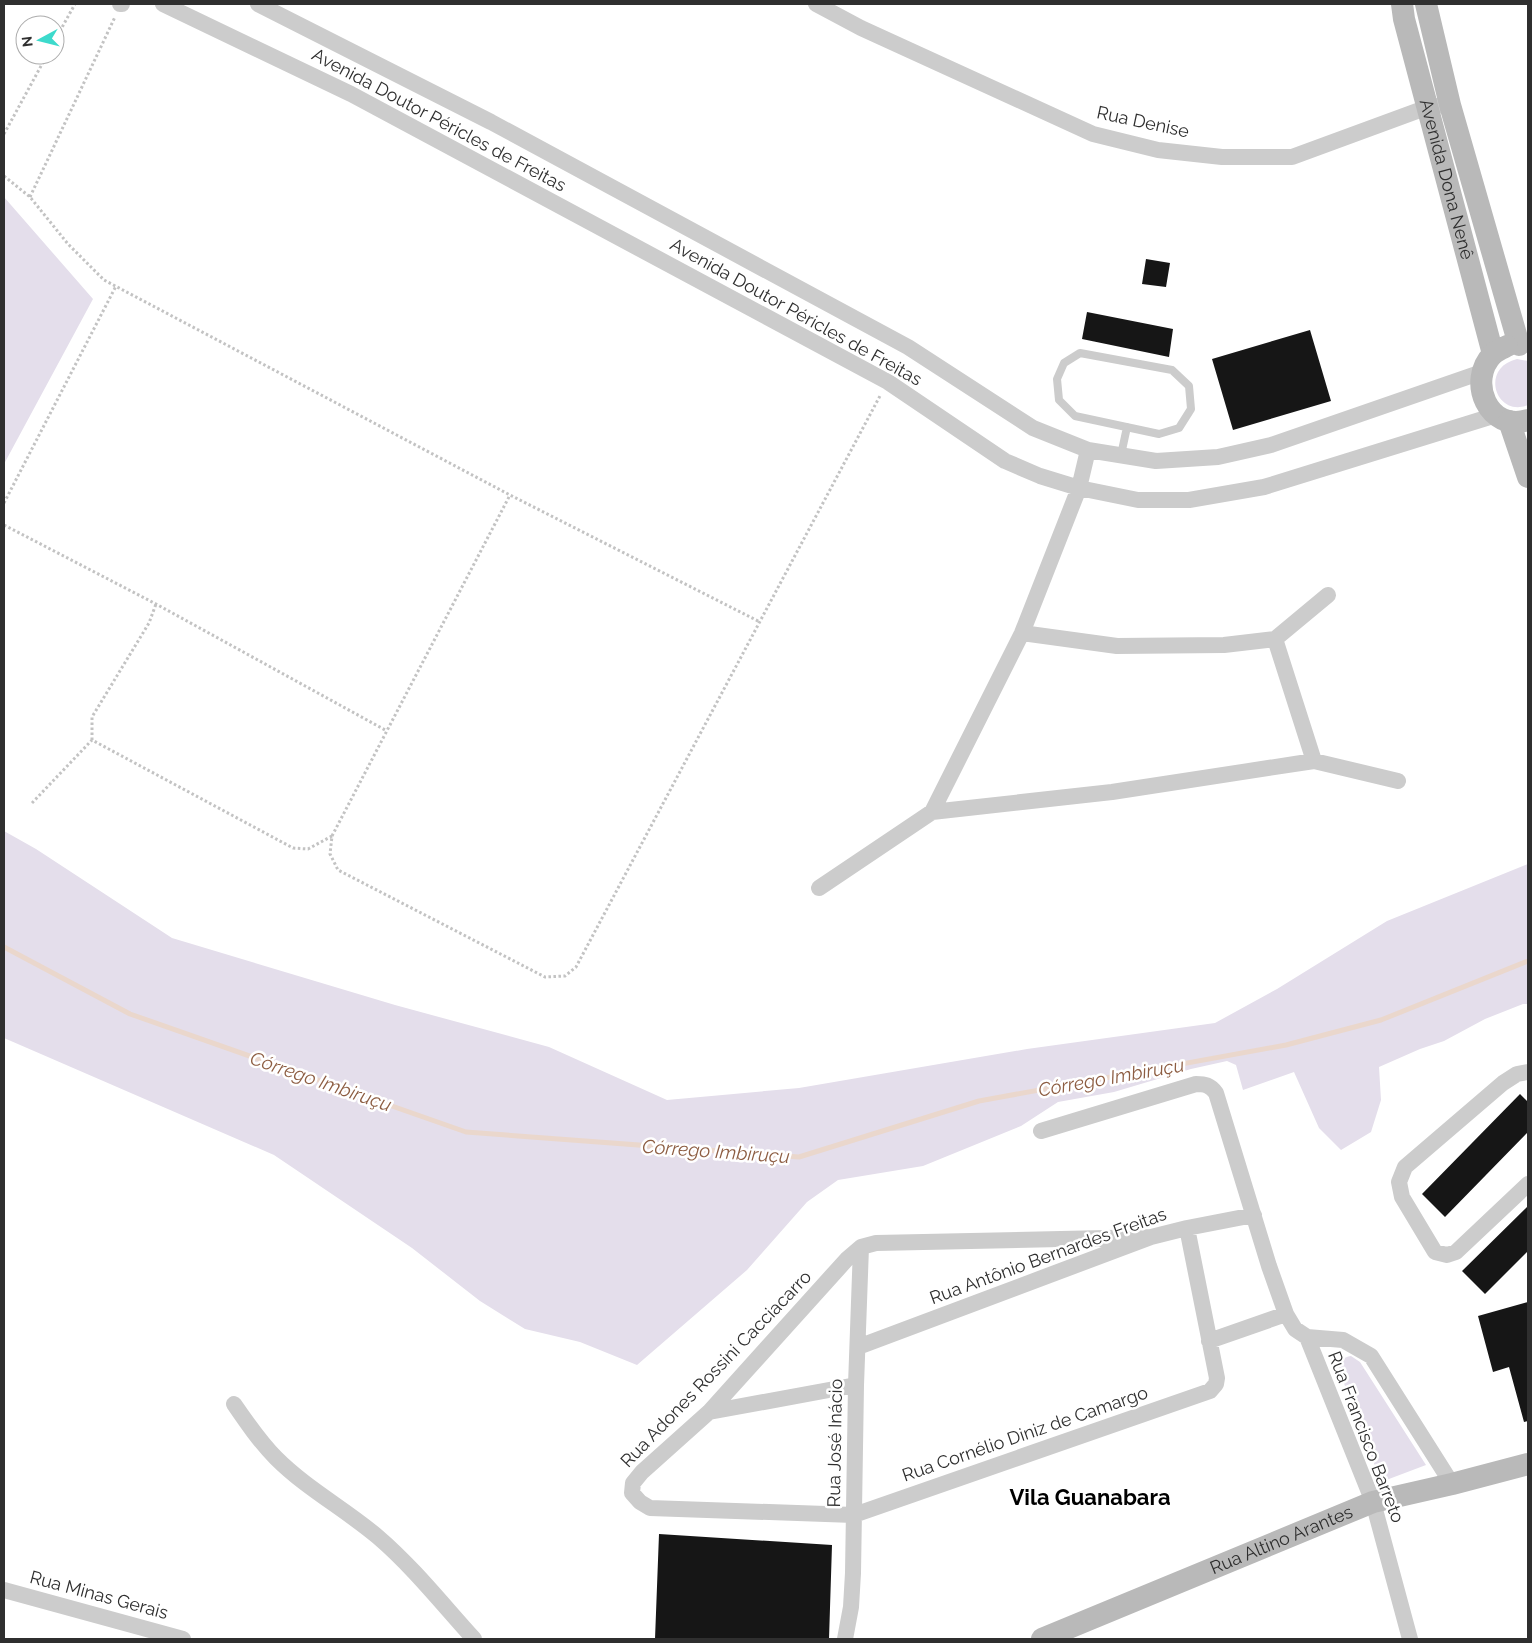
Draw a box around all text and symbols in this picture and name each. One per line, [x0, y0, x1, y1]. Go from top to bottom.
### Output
north arrow [15, 15, 65, 65]
text: N [19, 35, 36, 48]
street label: Avenida Doutor Péricles de Freitas [309, 43, 570, 196]
street label: Avenida Dona Nenê [1416, 97, 1479, 262]
street label: Rua Denise [1095, 101, 1192, 142]
street label: Avenida Doutor Péricles de Freitas [667, 233, 926, 390]
water label: Córrego Imbiruçu [247, 1047, 395, 1116]
water label: Córrego Imbiruçu [1036, 1053, 1186, 1101]
water label: Córrego Imbiruçu [641, 1135, 791, 1167]
street label: Rua Antônio Bernardes Freitas [927, 1203, 1169, 1308]
street label: Rua Adones Rossini Cacciacarro [616, 1266, 815, 1471]
street label: Rua Francisco Barreto [1324, 1348, 1409, 1526]
street label: Rua José Inácio [823, 1378, 846, 1507]
street label: Rua Cornélio Diniz de Camargo [899, 1381, 1151, 1486]
district label: Vila Guanabara [1009, 1484, 1171, 1510]
street label: Rua Altino Arantes [1207, 1501, 1356, 1578]
street label: Rua Minas Gerais [28, 1566, 171, 1623]

